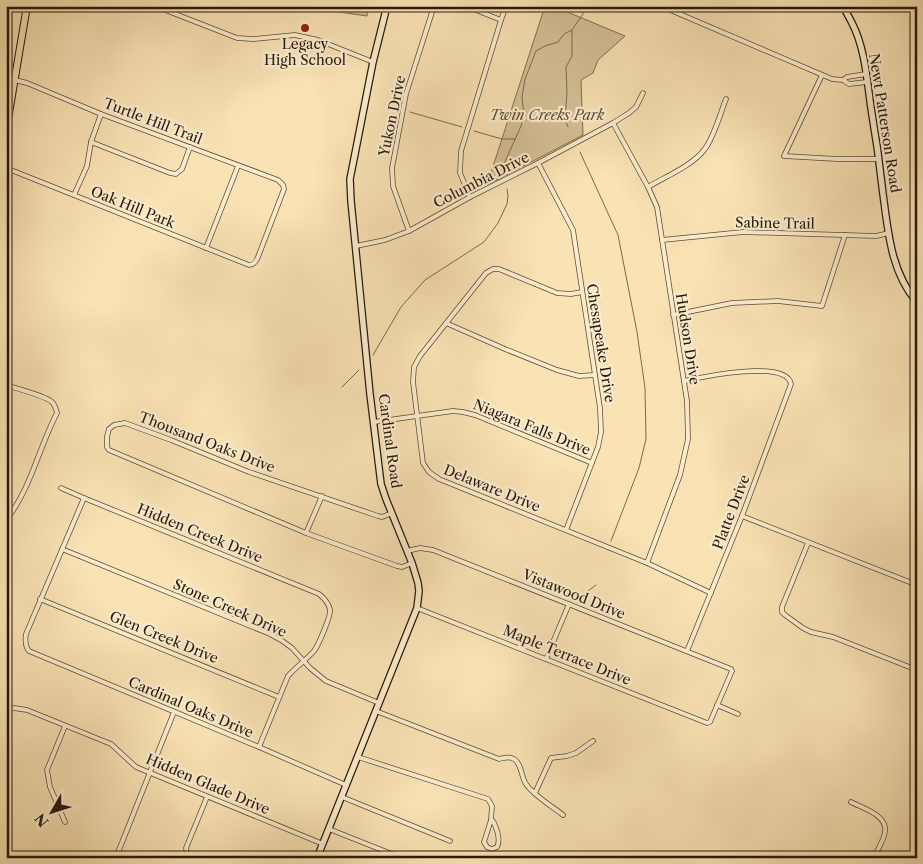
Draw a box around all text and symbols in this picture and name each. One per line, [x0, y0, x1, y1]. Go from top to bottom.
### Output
marker: Legacy High School [299, 22, 311, 34]
place label: Legacy High School [264, 35, 346, 69]
street label: Newt Patterson Road [865, 52, 905, 194]
street label: Yukon Drive [374, 74, 409, 159]
street label: Turtle Hill Trail [101, 94, 205, 148]
park label: Twin Creeks Park [490, 106, 605, 124]
street label: Columbia Drive [430, 148, 532, 212]
street label: Oak Hill Park [88, 182, 179, 232]
street label: Sabine Trail [735, 213, 815, 233]
street label: Chesapeake Drive [583, 282, 619, 404]
street label: Hudson Drive [672, 292, 704, 386]
street label: Cardinal Road [374, 393, 406, 490]
street label: Niagara Falls Drive [471, 395, 594, 459]
street label: Thousand Oaks Drive [136, 408, 278, 476]
street label: Delaware Drive [441, 460, 543, 516]
street label: Platte Drive [709, 472, 754, 552]
street label: Hidden Creek Drive [135, 500, 266, 566]
street label: Vistawood Drive [519, 565, 628, 623]
street label: Stone Creek Drive [170, 575, 290, 641]
street label: Glen Creek Drive [107, 607, 221, 667]
street label: Maple Terrace Drive [500, 621, 634, 689]
street label: Cardinal Oaks Drive [126, 673, 256, 742]
street label: Hidden Glade Drive [143, 750, 273, 818]
north arrow [28, 786, 78, 836]
text: N [31, 810, 53, 831]

